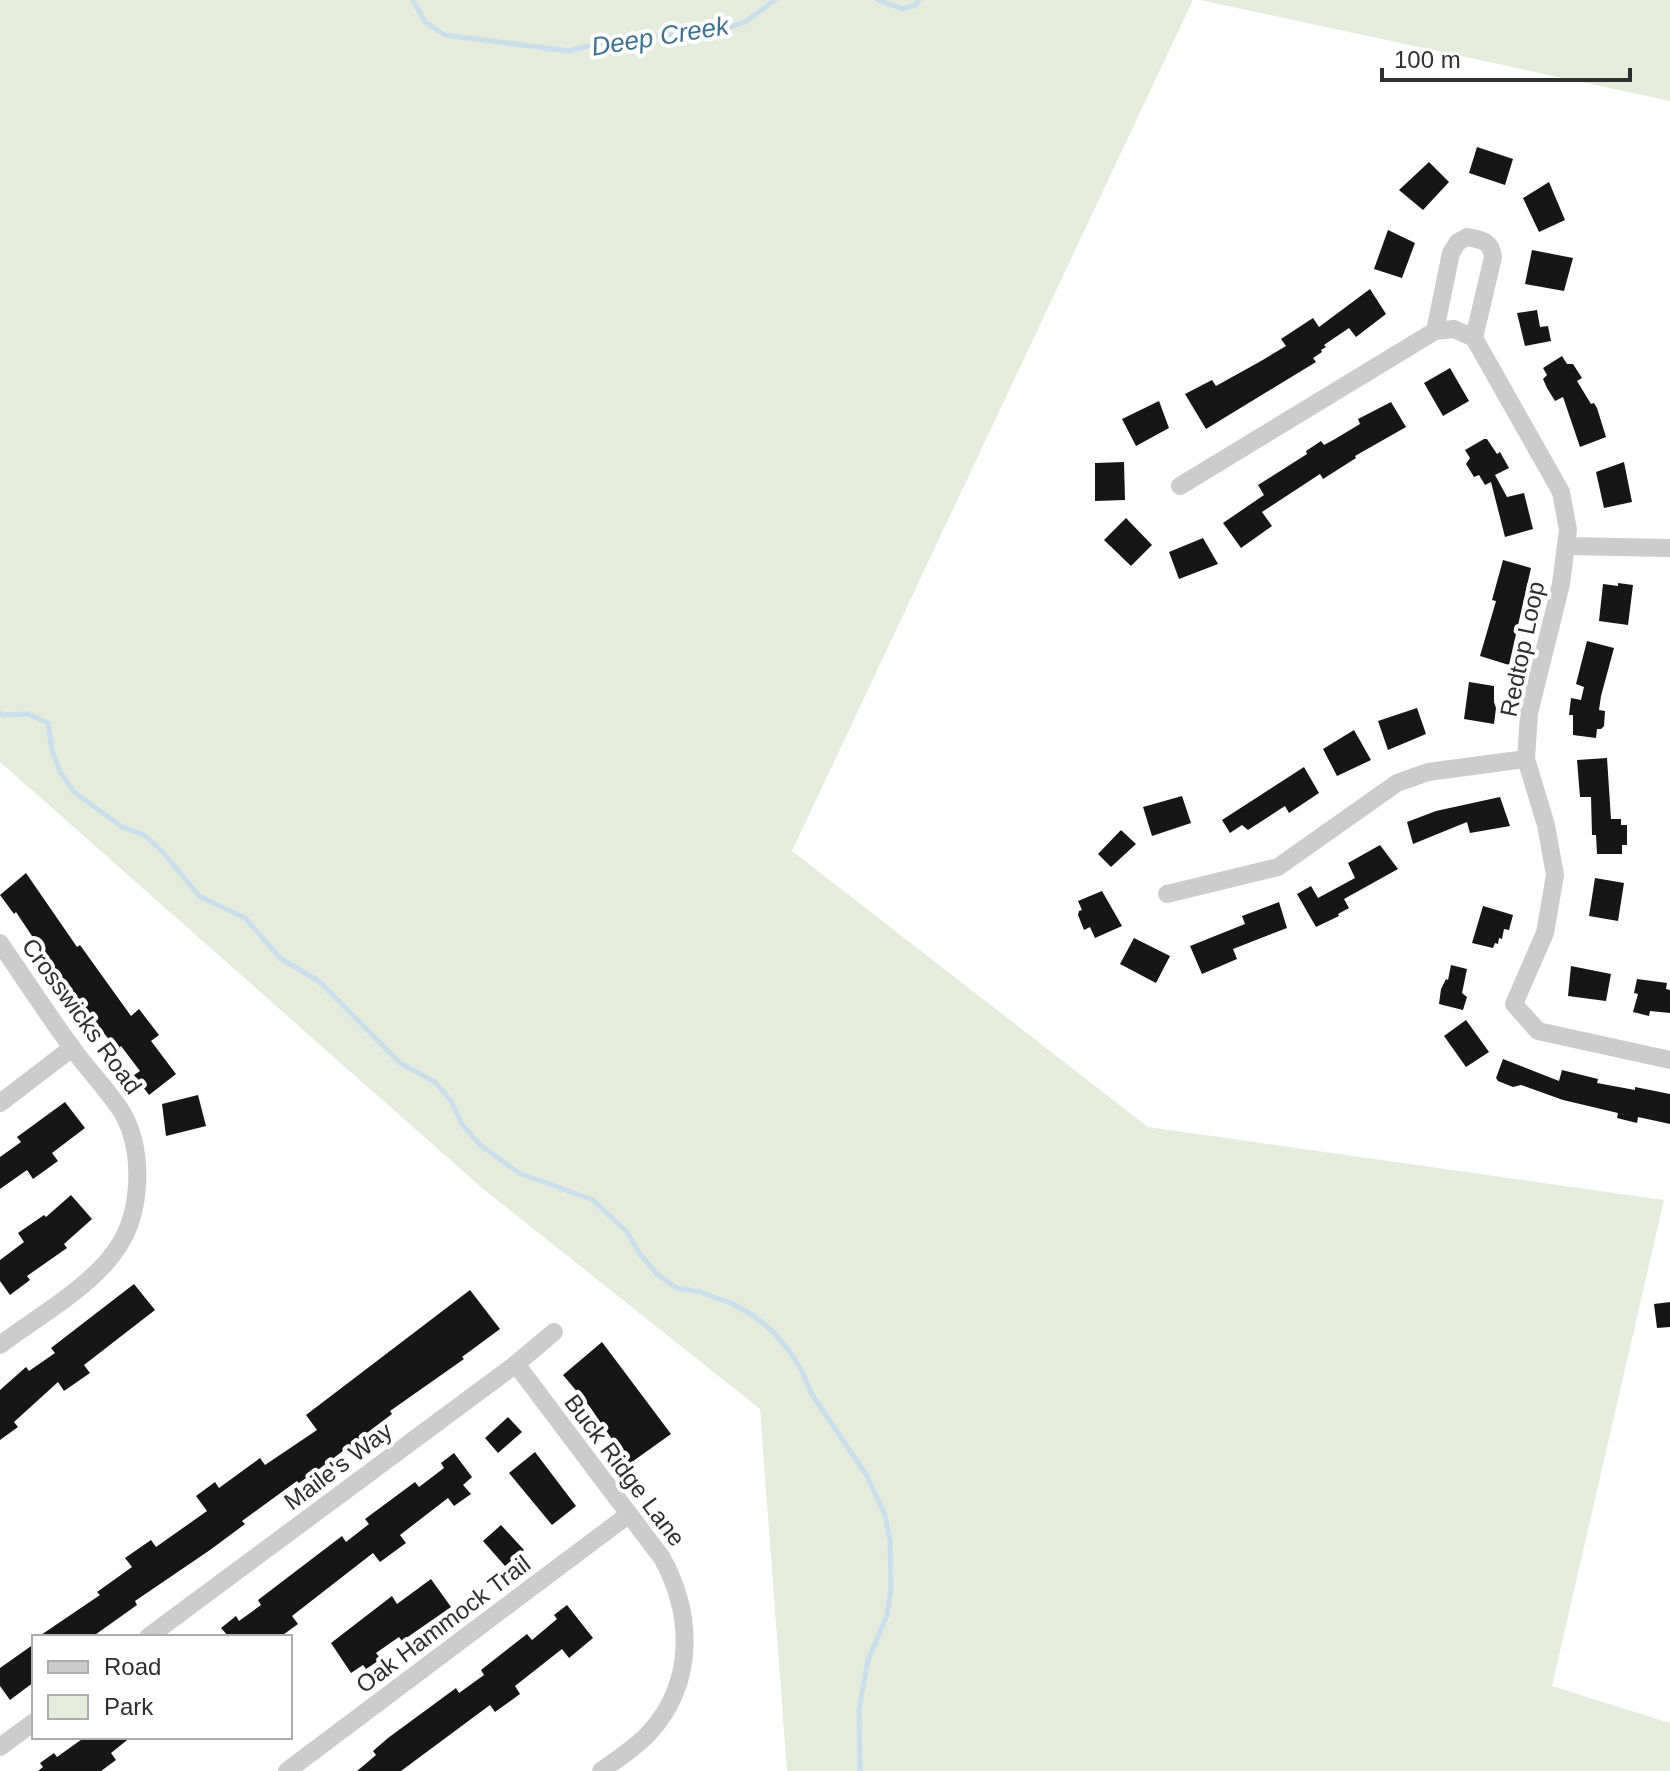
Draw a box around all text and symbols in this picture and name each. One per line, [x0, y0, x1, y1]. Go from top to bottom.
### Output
water label: Deep Creek [589, 10, 733, 62]
scale bar [1382, 32, 1630, 82]
text: 100 m [1394, 46, 1461, 73]
street label: Redtop Loop [1495, 579, 1549, 719]
street label: Crosswicks Road [17, 933, 147, 1099]
street label: Buck Ridge Lane [559, 1389, 691, 1551]
street label: Maile's Way [279, 1417, 397, 1515]
street label: Oak Hammock Trail [351, 1550, 535, 1698]
legend [32, 1635, 292, 1739]
text: Road [104, 1653, 161, 1680]
text: Park [104, 1693, 154, 1720]

